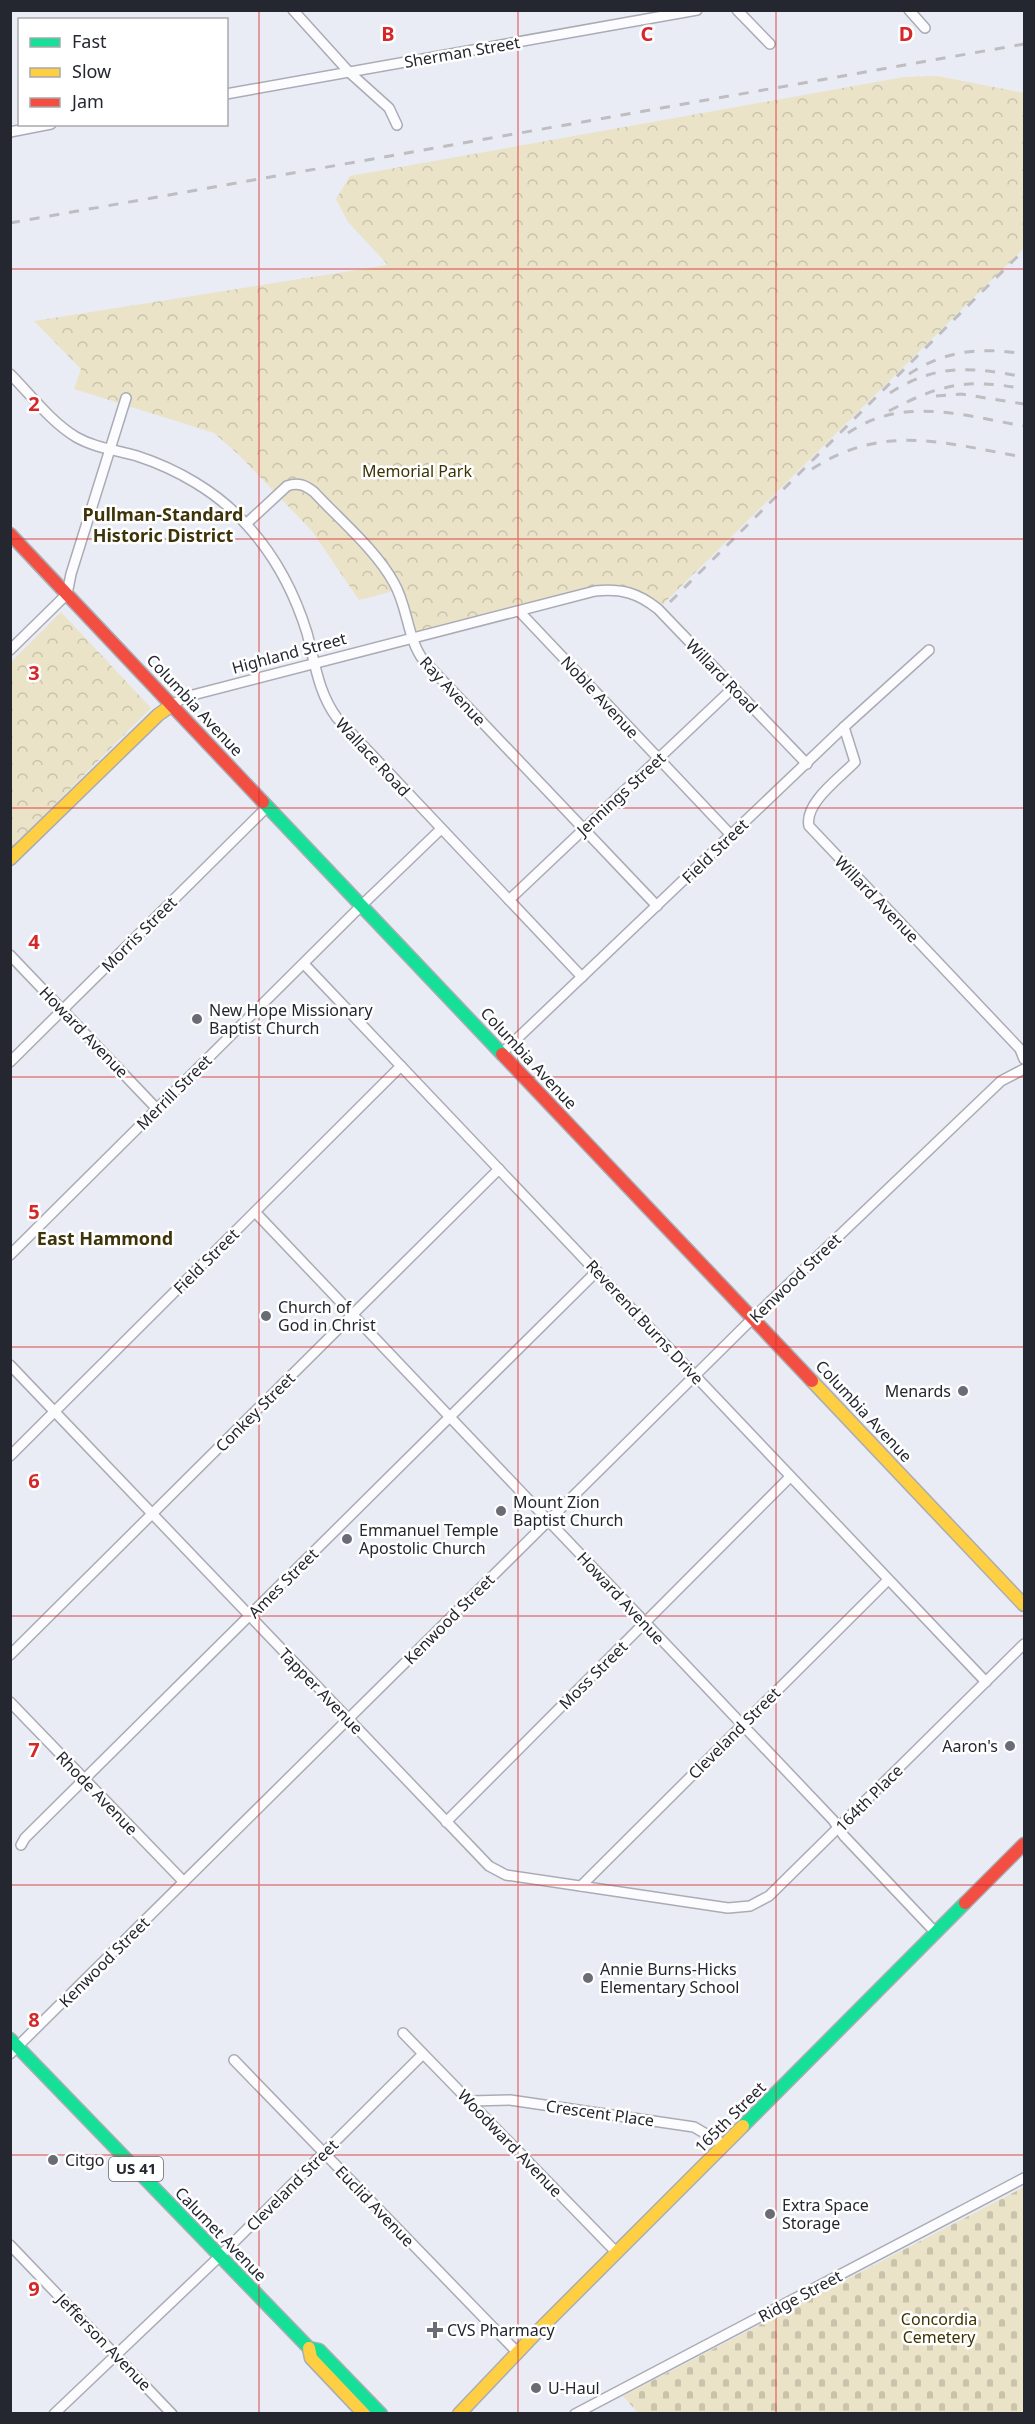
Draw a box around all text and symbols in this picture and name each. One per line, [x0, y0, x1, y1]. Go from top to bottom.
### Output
legend [18, 18, 228, 126]
text: B [381, 20, 395, 47]
text: C [641, 20, 654, 47]
text: D [899, 20, 913, 47]
text: Fast [72, 29, 107, 53]
street label: Sherman Street [402, 31, 522, 73]
text: Slow [72, 59, 111, 83]
text: Jam [70, 89, 104, 113]
text: 2 [28, 390, 40, 417]
park label: Memorial Park [362, 460, 472, 482]
district label: Pullman-Standard Historic District [83, 502, 243, 547]
street label: Highland Street [229, 627, 349, 679]
street label: Willard Road [681, 634, 763, 718]
street label: Columbia Avenue [142, 649, 248, 761]
street label: Noble Avenue [556, 651, 644, 743]
street label: Ray Avenue [415, 652, 491, 730]
text: 3 [28, 659, 40, 686]
street label: Wallace Road [331, 713, 415, 801]
street label: Jennings Street [571, 747, 670, 842]
street label: Field Street [677, 814, 753, 888]
street label: Willard Avenue [830, 851, 924, 947]
street label: Morris Street [97, 891, 182, 976]
text: 4 [28, 928, 40, 955]
street label: Howard Avenue [35, 981, 133, 1083]
place label: New Hope Missionary Baptist Church [209, 999, 373, 1039]
street label: Columbia Avenue [476, 1002, 582, 1114]
marker: New Hope Missionary Baptist Church [190, 1012, 204, 1026]
street label: Merrill Street [132, 1049, 217, 1134]
text: 5 [28, 1198, 40, 1225]
street label: Field Street [168, 1223, 244, 1299]
district label: East Hammond [37, 1226, 173, 1250]
street label: Kenwood Street [744, 1228, 846, 1327]
street label: Reverend Burns Drive [581, 1255, 709, 1389]
place label: Church of God in Christ [278, 1296, 376, 1336]
marker: Church of God in Christ [259, 1309, 273, 1323]
street label: Columbia Avenue [811, 1355, 917, 1467]
street label: Conkey Street [210, 1367, 300, 1457]
place label: Menards [885, 1380, 951, 1402]
marker: Menards [956, 1384, 970, 1398]
text: 6 [28, 1467, 40, 1494]
place label: Mount Zion Baptist Church [513, 1491, 623, 1531]
marker: Mount Zion Baptist Church [494, 1504, 508, 1518]
place label: Emmanuel Temple Apostolic Church [359, 1519, 499, 1559]
marker: Emmanuel Temple Apostolic Church [340, 1532, 354, 1546]
street label: Ames Street [243, 1543, 323, 1623]
street label: Howard Avenue [572, 1547, 670, 1649]
street label: Kenwood Street [399, 1569, 499, 1669]
street label: Moss Street [554, 1636, 632, 1714]
street label: Tapper Avenue [274, 1643, 368, 1739]
street label: Cleveland Street [683, 1682, 785, 1784]
place label: Aaron's [942, 1735, 998, 1757]
text: 7 [28, 1736, 40, 1763]
marker: Aaron's [1003, 1739, 1017, 1753]
street label: Rhode Avenue [51, 1746, 143, 1840]
street label: 164th Place [831, 1760, 907, 1836]
street label: Kenwood Street [54, 1912, 154, 2012]
place label: Annie Burns-Hicks Elementary School [600, 1958, 739, 1998]
marker: Annie Burns-Hicks Elementary School [581, 1971, 595, 1985]
text: 8 [28, 2006, 40, 2033]
street label: 165th Street [690, 2077, 770, 2157]
street label: Woodward Avenue [453, 2084, 567, 2202]
street label: Crescent Place [544, 2095, 656, 2131]
street label: Cleveland Street [241, 2134, 343, 2236]
place label: Citgo [65, 2149, 105, 2171]
marker: Citgo [46, 2153, 60, 2167]
road number: US 41 [109, 2157, 163, 2181]
street label: Euclid Avenue [331, 2161, 419, 2251]
street label: Calumet Avenue [170, 2182, 272, 2286]
place label: Extra Space Storage [782, 2194, 869, 2234]
marker: Extra Space Storage [763, 2207, 777, 2221]
street label: Ridge Street [754, 2265, 846, 2327]
text: 9 [28, 2275, 40, 2302]
street label: Jefferson Avenue [50, 2287, 156, 2396]
park label: Concordia Cemetery [901, 2308, 977, 2348]
place label: CVS Pharmacy [447, 2319, 555, 2341]
marker: CVS Pharmacy [428, 2323, 442, 2337]
place label: U-Haul [548, 2377, 600, 2399]
marker: U-Haul [529, 2381, 543, 2395]

